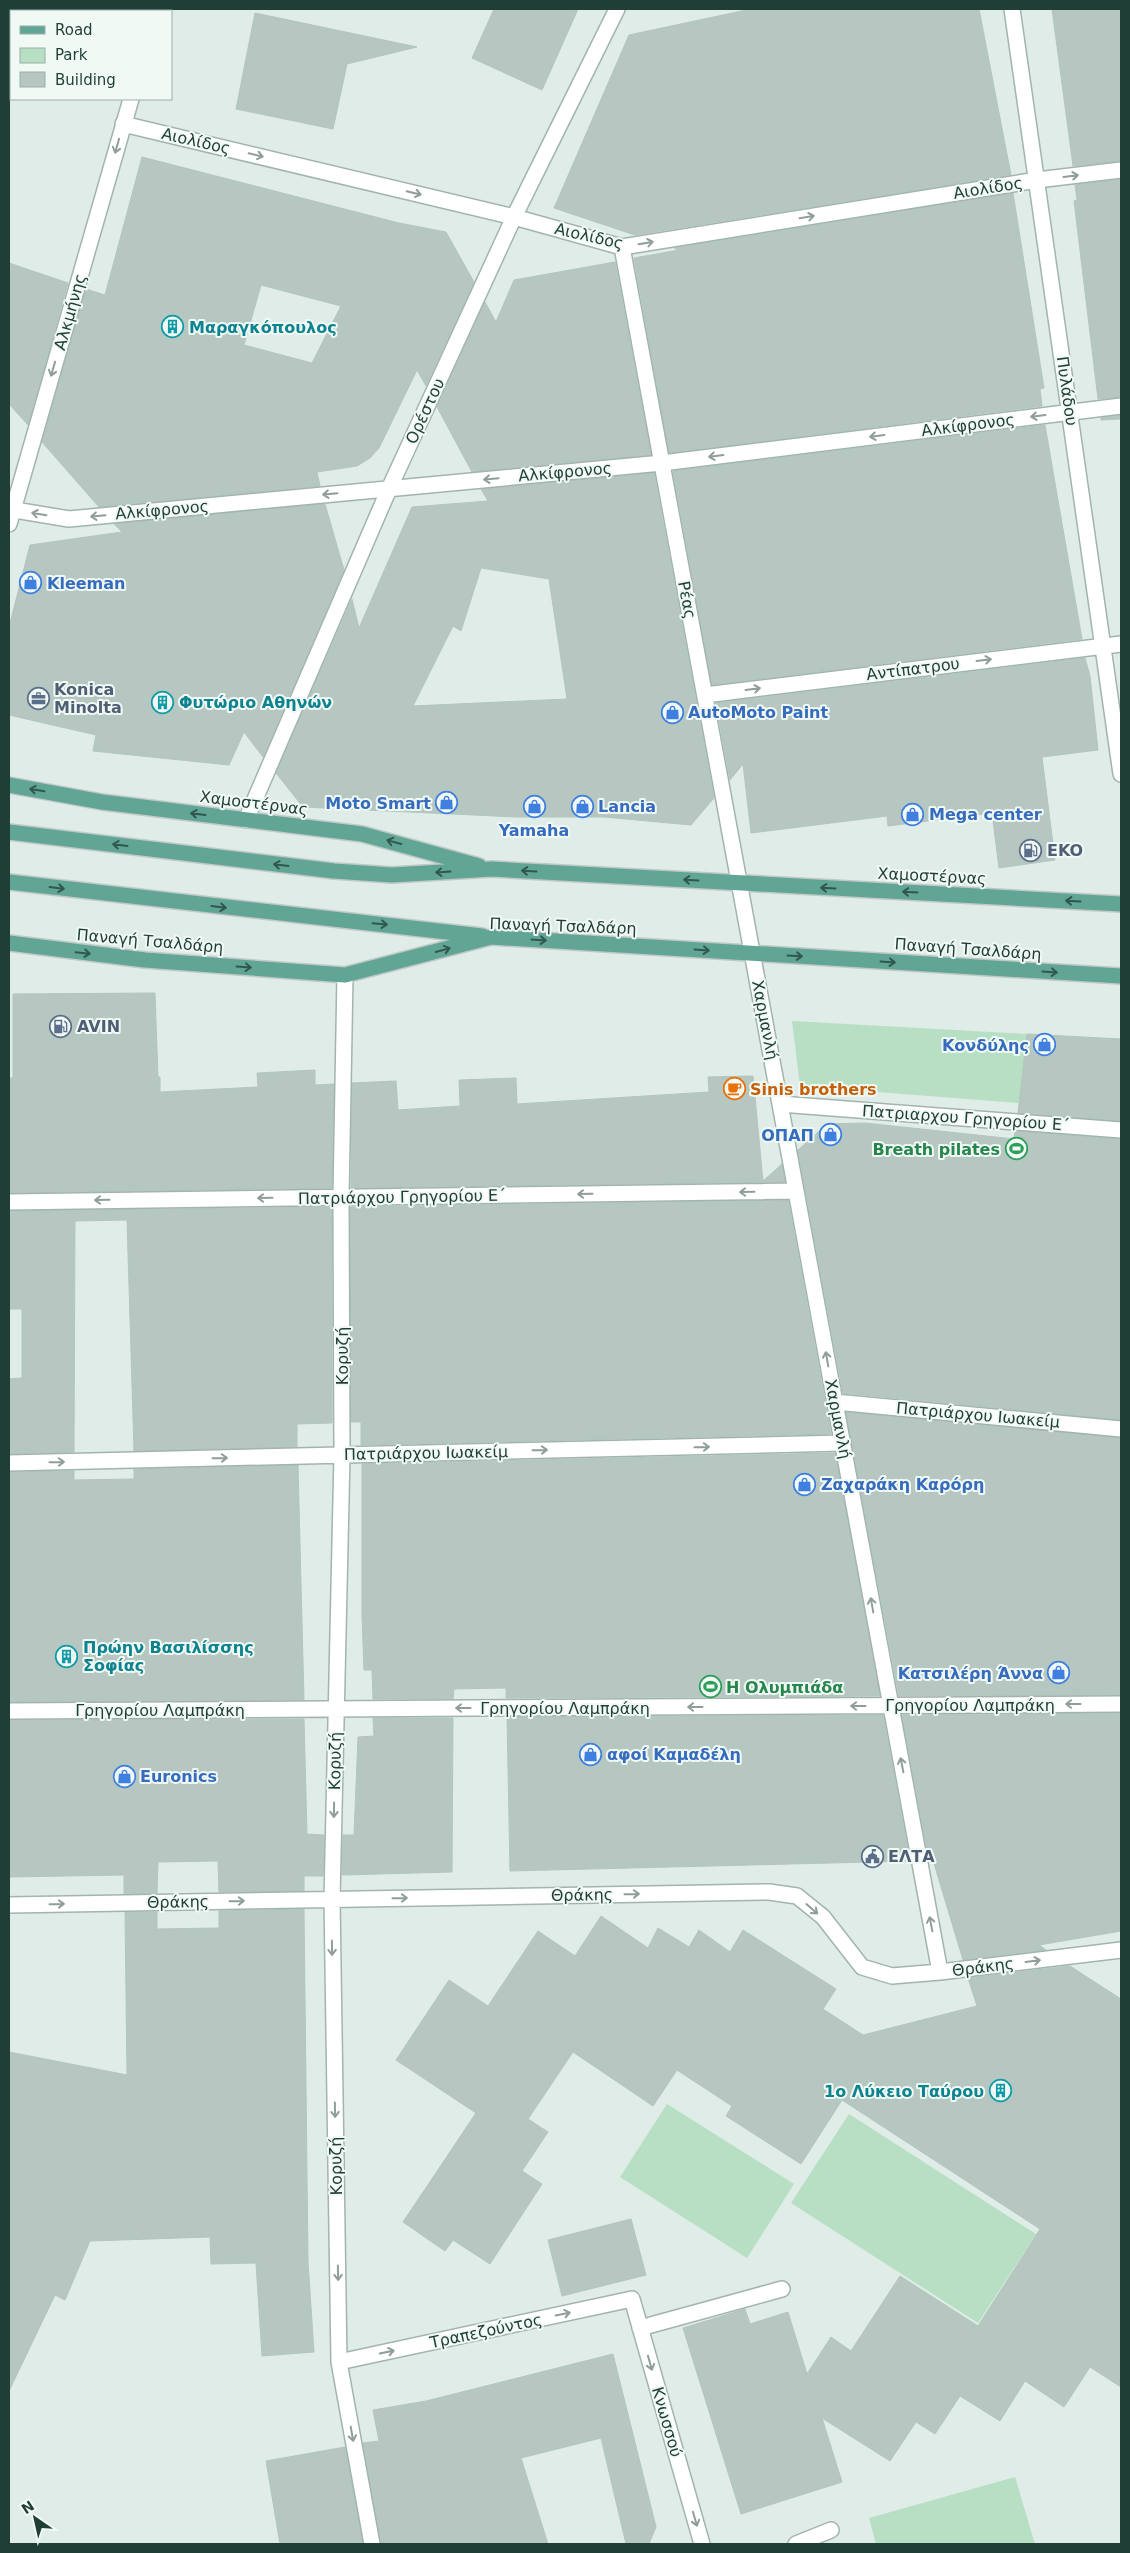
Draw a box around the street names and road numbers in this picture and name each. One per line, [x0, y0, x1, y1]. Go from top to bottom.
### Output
street label: Αιολίδος [160, 124, 232, 158]
street label: Αιολίδος [952, 173, 1024, 203]
street label: Αιολίδος [553, 219, 625, 253]
street label: Αλκμήνης [50, 272, 90, 352]
street label: Πυλάδου [1053, 355, 1081, 427]
street label: Ορέστου [402, 375, 448, 447]
street label: Αλκίφρονος [920, 410, 1016, 440]
street label: Αλκίφρονος [517, 458, 613, 486]
street label: Αλκίφρονος [114, 496, 210, 524]
street label: Ρέας [674, 579, 700, 621]
street label: Αντίπατρου [865, 654, 961, 684]
street label: Χαμοστέρνας [199, 787, 309, 819]
street label: Χαμοστέρνας [877, 864, 987, 888]
street label: Παναγή Τσαλδάρη [489, 914, 637, 938]
street label: Παναγή Τσαλδάρη [76, 925, 224, 957]
street label: Παναγή Τσαλδάρη [894, 934, 1042, 964]
street label: Χαρμανλή [748, 978, 782, 1062]
street label: Πατριαρχου Γρηγορίου Ε΄ [862, 1101, 1070, 1135]
street label: Πατριάρχου Γρηγορίου Ε΄ [298, 1186, 506, 1208]
street label: Κορυζή [333, 1327, 352, 1385]
street label: Χαρμανλή [821, 1377, 855, 1461]
street label: Πατριάρχου Ιωακείμ [895, 1398, 1061, 1432]
street label: Πατριάρχου Ιωακείμ [344, 1442, 508, 1464]
street label: Γρηγορίου Λαμπράκη [885, 1696, 1055, 1715]
street label: Γρηγορίου Λαμπράκη [480, 1699, 650, 1718]
street label: Γρηγορίου Λαμπράκη [75, 1701, 245, 1720]
street label: Κορυζή [325, 1732, 345, 1790]
street label: Θράκης [551, 1885, 613, 1905]
street label: Θράκης [147, 1892, 209, 1912]
street label: Θράκης [951, 1954, 1015, 1980]
street label: Κορυζή [326, 2137, 346, 2195]
street label: Τραπεζούντος [427, 2310, 544, 2352]
street label: Κνωσσού [648, 2385, 686, 2459]

